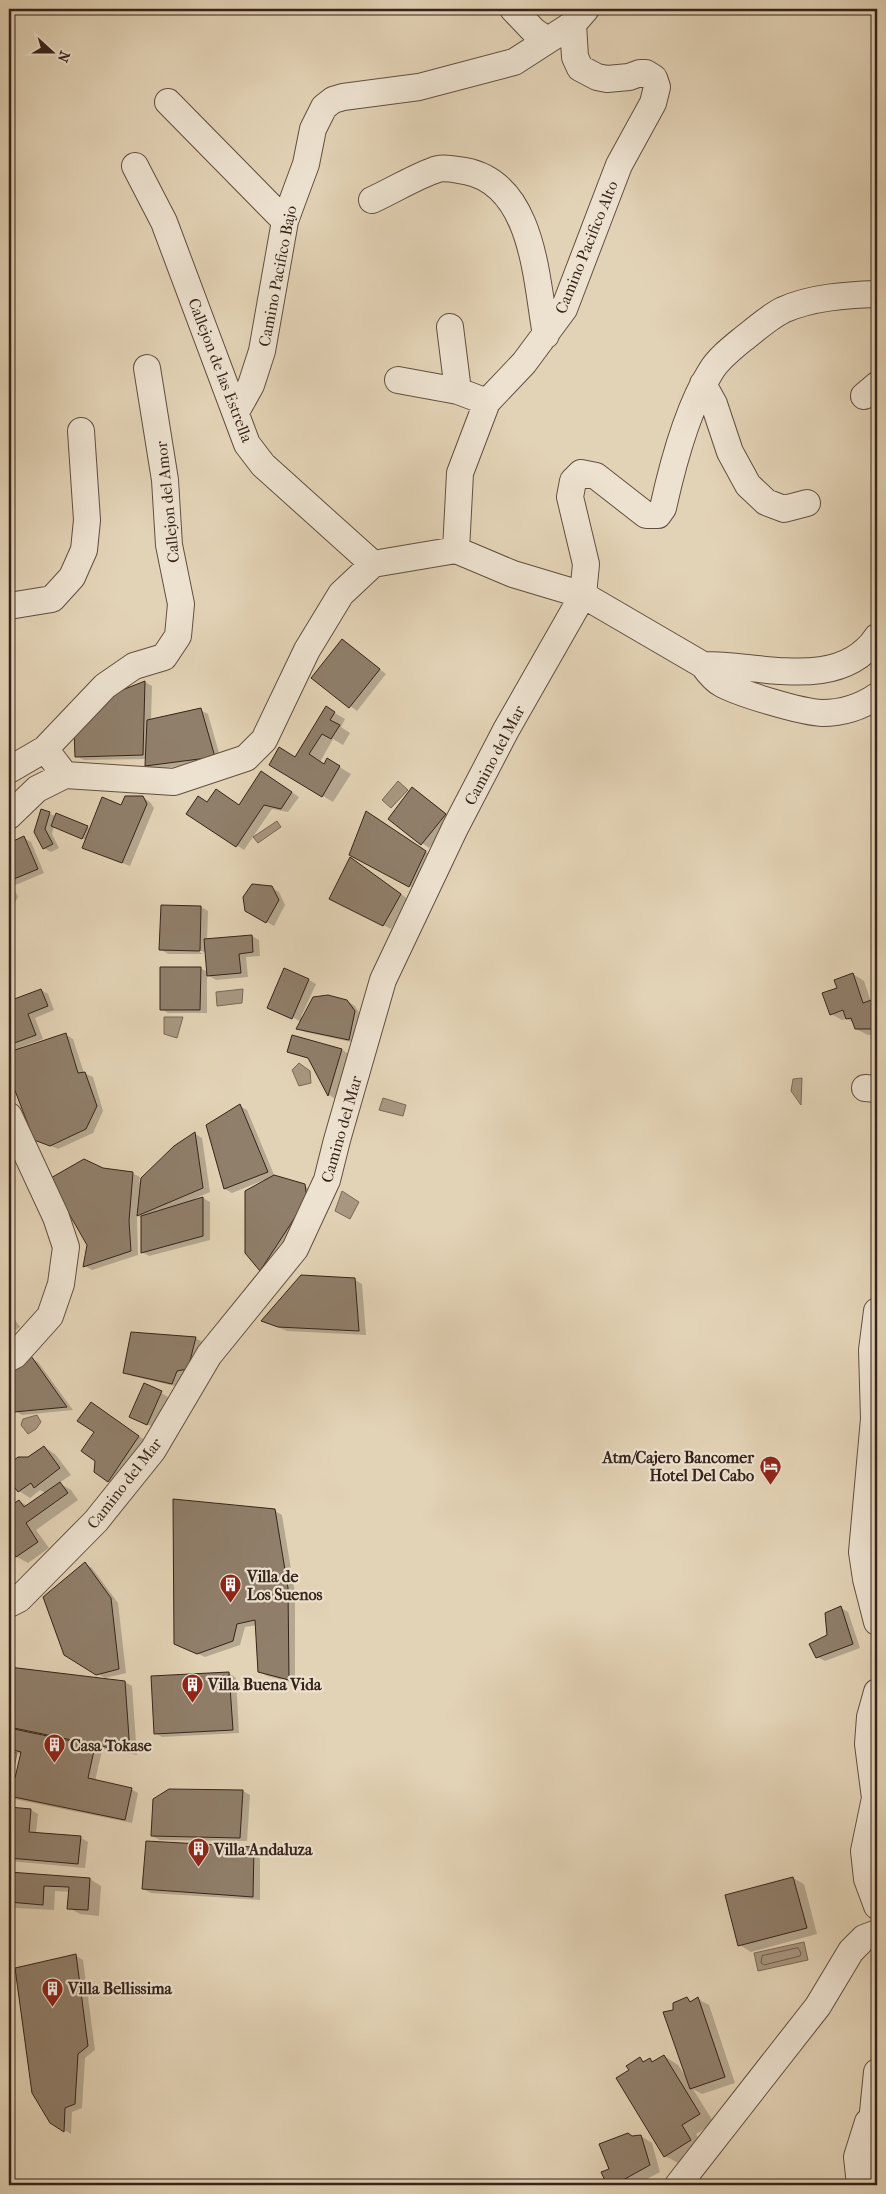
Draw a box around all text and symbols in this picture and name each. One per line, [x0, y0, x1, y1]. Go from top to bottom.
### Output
north arrow [28, 28, 78, 78]
text: N [54, 48, 74, 65]
street label: Camino Pacifico Alto [551, 178, 622, 316]
street label: Camino Pacifico Bajo [255, 204, 300, 348]
street label: Callejon de las Estrella [184, 295, 257, 446]
street label: Callejon del Amor [152, 440, 183, 564]
street label: Camino del Mar [460, 702, 529, 808]
street label: Camino del Mar [317, 1073, 366, 1185]
street label: Camino del Mar [83, 1434, 166, 1533]
place label: Atm/Cajero Bancomer Hotel Del Cabo [601, 1448, 755, 1485]
hotel icon: Atm/Cajero Bancomer Hotel Del Cabo [758, 1454, 782, 1485]
place label: Villa de Los Suenos [246, 1567, 323, 1604]
building icon: Villa de Los Suenos [219, 1573, 243, 1604]
building icon: Villa Buena Vida [180, 1672, 204, 1703]
place label: Villa Buena Vida [207, 1675, 322, 1694]
building icon: Casa Tokase [42, 1733, 66, 1764]
place label: Casa Tokase [70, 1736, 152, 1755]
building icon: Villa Andaluza [186, 1837, 210, 1868]
place label: Villa Andaluza [213, 1840, 313, 1859]
building icon: Villa Bellissima [40, 1976, 64, 2007]
place label: Villa Bellissima [67, 1979, 172, 1998]

